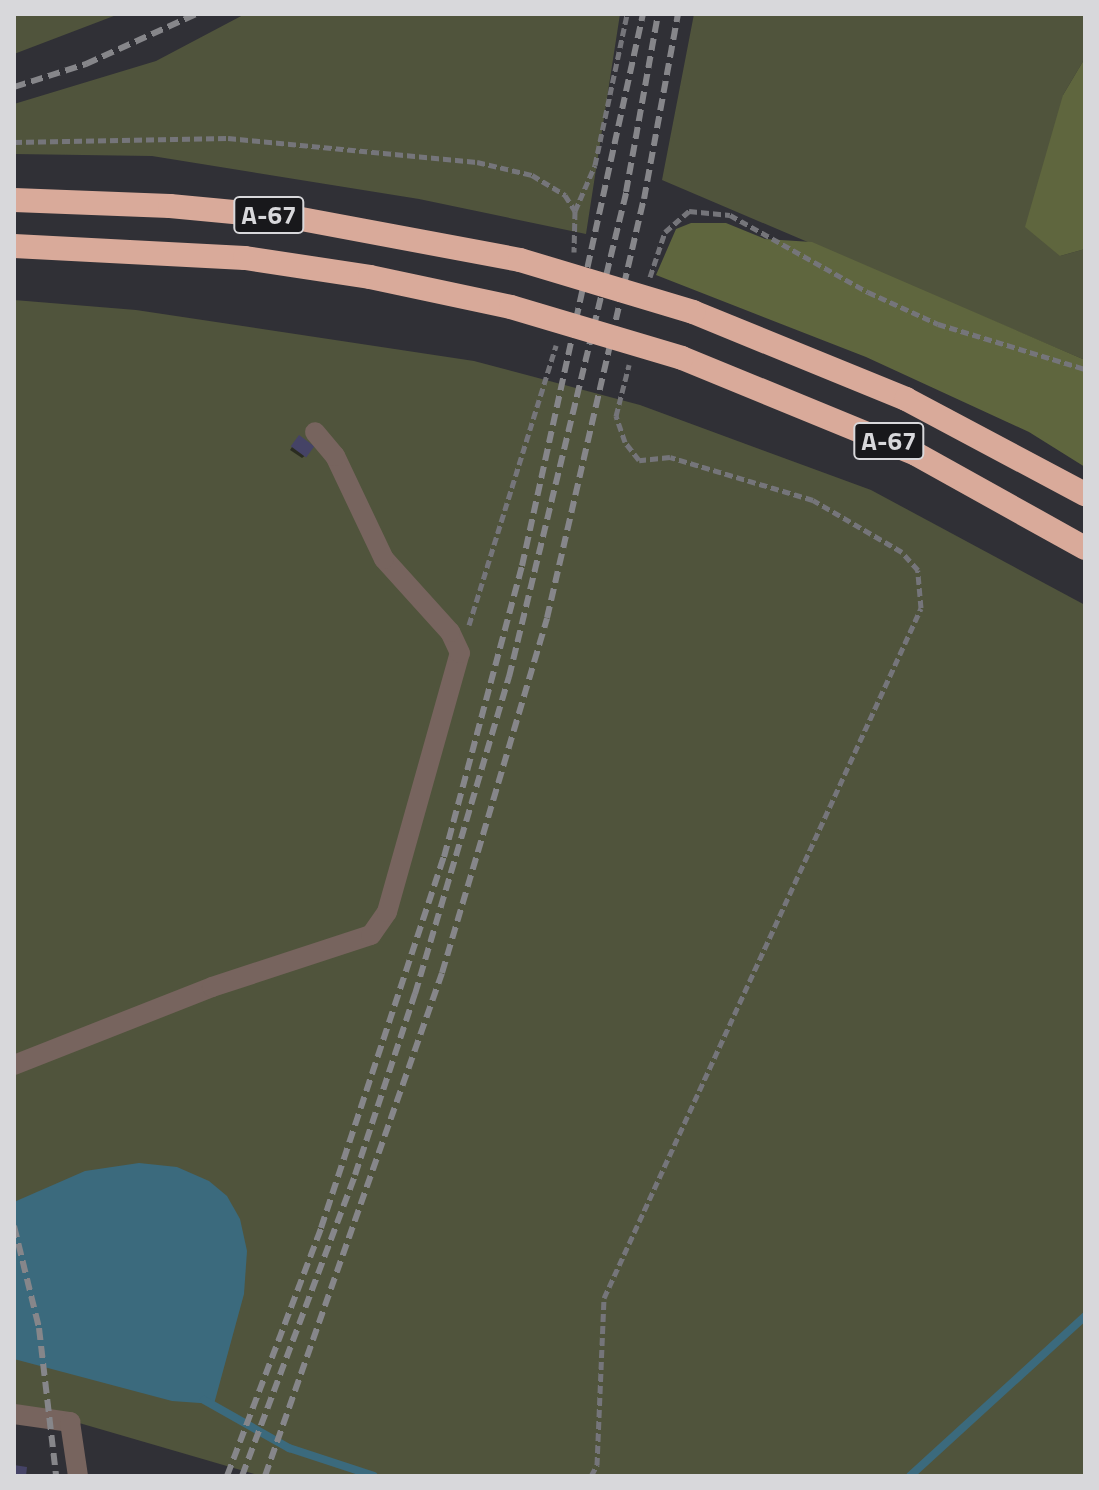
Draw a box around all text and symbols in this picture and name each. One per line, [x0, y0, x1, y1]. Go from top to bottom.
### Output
road number: A-67 [233, 193, 305, 237]
road number: A-67 [853, 419, 925, 463]

